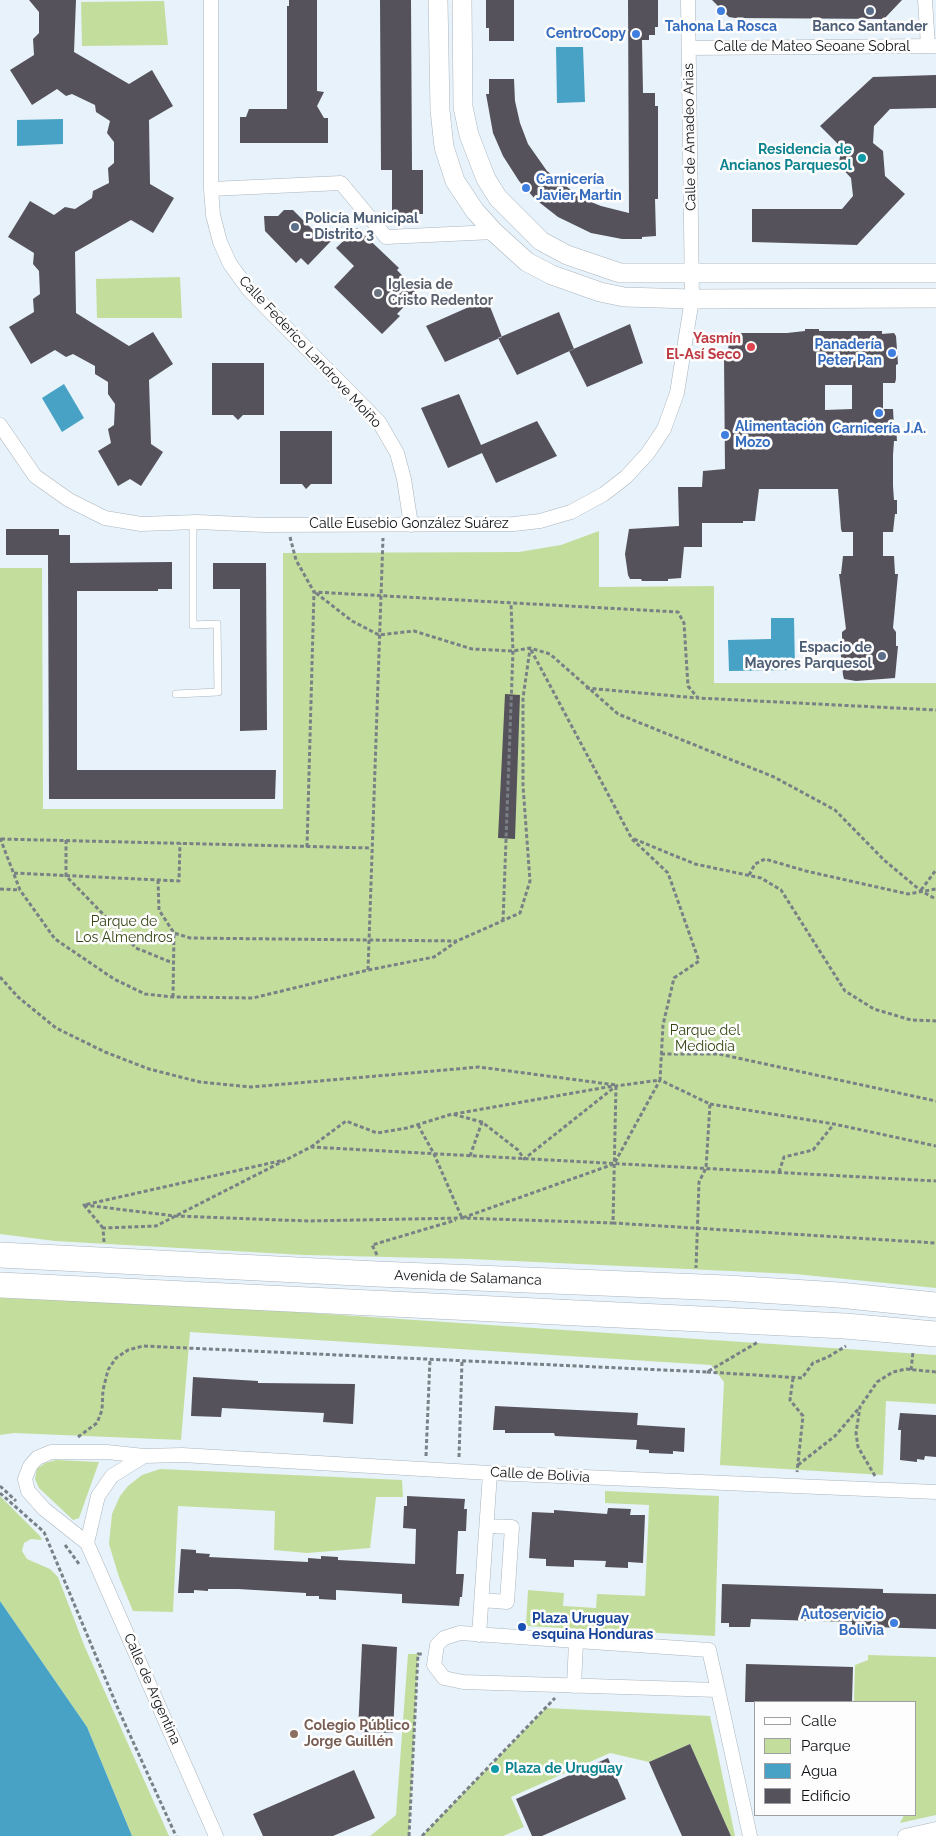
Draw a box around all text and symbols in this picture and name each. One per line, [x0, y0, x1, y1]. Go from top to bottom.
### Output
marker: Tahona La Rosca [715, 5, 727, 17]
marker: Banco Santander [864, 5, 876, 17]
place label: Tahona La Rosca [665, 19, 777, 35]
place label: Banco Santander [812, 19, 928, 35]
place label: CentroCopy [546, 26, 626, 42]
marker: CentroCopy [630, 28, 642, 40]
street label: Calle de Mateo Seoane Sobral [714, 39, 910, 55]
street label: Calle de Amadeo Arias [680, 63, 700, 211]
place label: Residencia de Ancianos Parquesol [720, 142, 852, 174]
marker: Residencia de Ancianos Parquesol [856, 152, 868, 164]
place label: Carnicería Javier Martín [536, 172, 622, 204]
marker: Carnicería Javier Martín [520, 182, 532, 194]
place label: Policía Municipal - Distrito 3 [305, 211, 419, 243]
marker: Policía Municipal - Distrito 3 [289, 221, 301, 233]
street label: Calle Federico Landrove Moiño [235, 273, 385, 431]
place label: Iglesia de Cristo Redentor [388, 277, 493, 310]
marker: Iglesia de Cristo Redentor [372, 287, 384, 299]
place label: Yasmín El-Así Seco [666, 331, 741, 364]
place label: Panadería Peter Pan [814, 337, 882, 370]
marker: Yasmín El-Así Seco [745, 341, 757, 353]
marker: Panadería Peter Pan [886, 347, 898, 359]
marker: Carnicería J.A. [873, 407, 885, 419]
place label: Alimentación Mozo [735, 419, 824, 452]
place label: Carnicería J.A. [832, 421, 926, 437]
marker: Alimentación Mozo [719, 429, 731, 441]
street label: Calle Eusebio González Suárez [309, 516, 509, 532]
place label: Espacio de Mayores Parquesol [745, 640, 872, 672]
marker: Espacio de Mayores Parquesol [876, 650, 888, 662]
park label: Parque de Los Almendros [75, 914, 173, 946]
park label: Parque del Mediodía [670, 1023, 740, 1056]
street label: Avenida de Salamanca [394, 1267, 542, 1289]
street label: Calle de Bolivia [490, 1464, 590, 1486]
place label: Autoservicio Bolivia [800, 1607, 884, 1640]
place label: Plaza Uruguay esquina Honduras [532, 1611, 654, 1644]
marker: Autoservicio Bolivia [888, 1617, 900, 1629]
marker: Plaza Uruguay esquina Honduras [516, 1621, 528, 1633]
street label: Calle de Argentina [120, 1631, 184, 1747]
legend [754, 1701, 916, 1816]
text: Calle [801, 1712, 836, 1730]
place label: Colegio Público Jorge Guillén [304, 1718, 410, 1750]
marker: Colegio Público Jorge Guillén [288, 1728, 300, 1740]
text: Parque [801, 1737, 850, 1755]
place label: Plaza de Uruguay [505, 1761, 623, 1777]
text: Agua [801, 1762, 837, 1780]
marker: Plaza de Uruguay [489, 1763, 501, 1775]
text: Edificio [801, 1787, 851, 1805]

